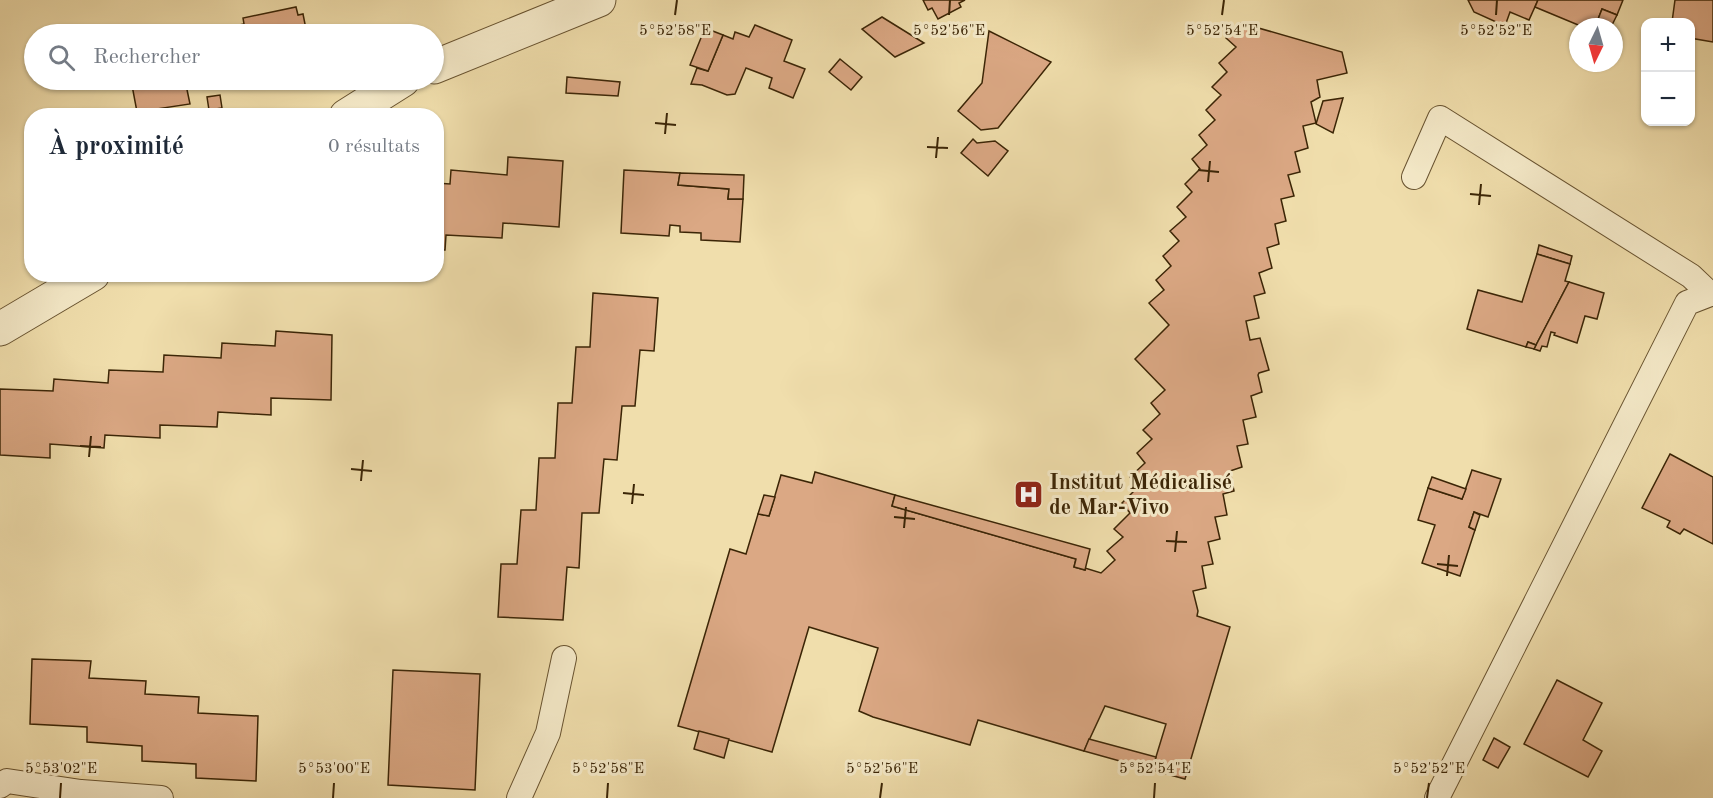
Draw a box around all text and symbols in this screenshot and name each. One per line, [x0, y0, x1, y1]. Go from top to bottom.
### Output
north arrow [1569, 18, 1623, 72]
map controls [1641, 18, 1695, 126]
button: + [1641, 18, 1695, 72]
search box [24, 24, 444, 90]
text: 5°52'58"E [639, 24, 711, 39]
text: 5°52'56"E [913, 24, 985, 39]
text: 5°52'54"E [1186, 24, 1258, 39]
text: 5°52'52"E [1460, 24, 1532, 39]
icon: search [45, 41, 78, 74]
text: Rechercher [93, 46, 200, 68]
button: − [1641, 72, 1695, 126]
text: À proximité [48, 134, 184, 160]
text: 0 résultats [328, 137, 420, 157]
place label: Institut Médicalisé de Mar-Vivo [1049, 472, 1232, 519]
hospital icon: Institut Médicalisé de Mar-Vivo [1012, 478, 1044, 510]
text: 5°53'02"E [25, 762, 97, 777]
text: 5°53'00"E [298, 762, 370, 777]
text: 5°52'58"E [572, 762, 644, 777]
text: 5°52'56"E [846, 762, 918, 777]
text: 5°52'54"E [1119, 762, 1191, 777]
text: 5°52'52"E [1393, 762, 1465, 777]

